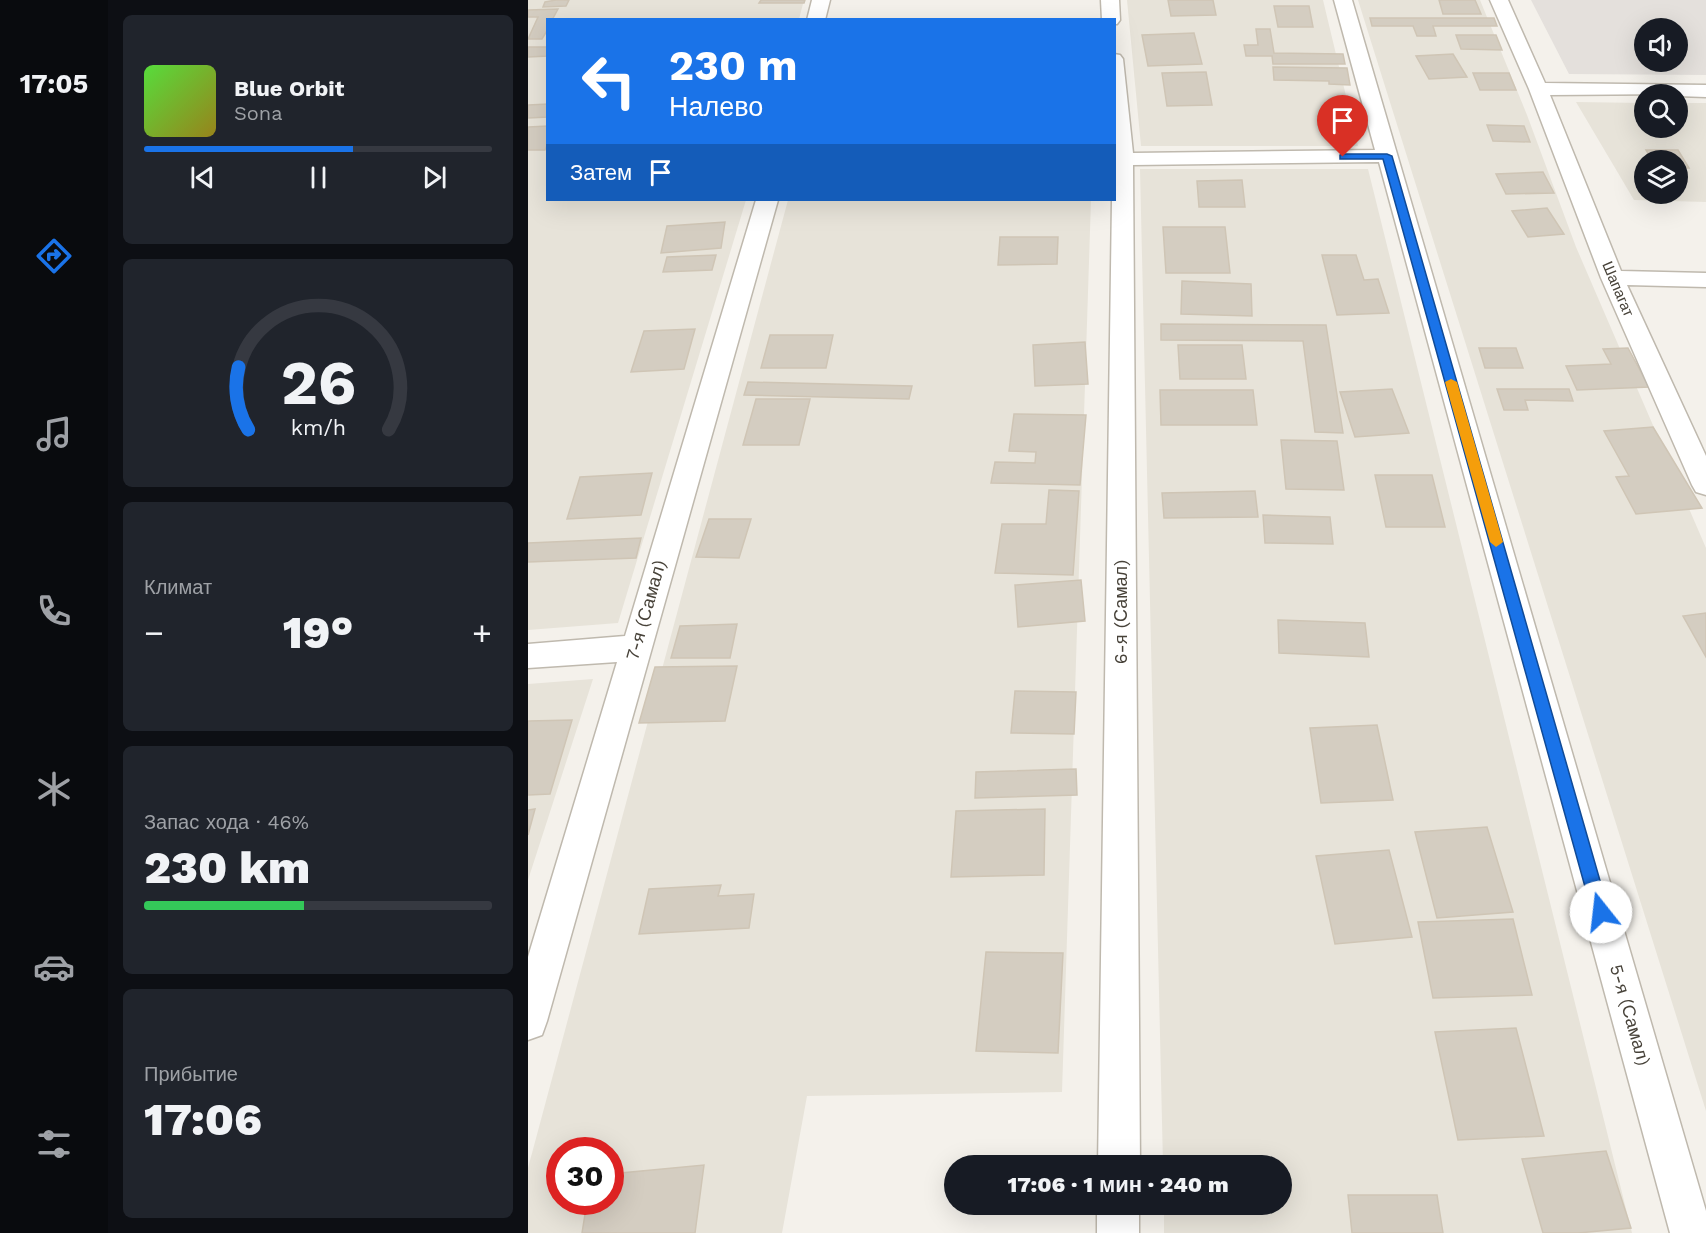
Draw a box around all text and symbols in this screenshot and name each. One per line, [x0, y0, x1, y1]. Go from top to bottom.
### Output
map controls [1634, 18, 1688, 204]
button: sound [1634, 18, 1688, 72]
text: 230 m [669, 41, 798, 90]
icon: left [570, 42, 648, 120]
text: 17:05 [20, 68, 88, 100]
text: Blue Orbit [234, 76, 344, 101]
button: search [1634, 84, 1688, 138]
text: Налево [669, 91, 763, 123]
pin [1317, 95, 1368, 157]
text: Sona [234, 101, 283, 125]
icon: arrive [1326, 104, 1359, 137]
button: layers [1634, 150, 1688, 204]
icon: arrive [644, 156, 677, 189]
text: Затем [570, 160, 632, 185]
icon: previous [186, 161, 219, 194]
icon: pause [302, 161, 335, 194]
icon: next [418, 161, 451, 194]
icon: directions [33, 235, 75, 277]
street label: Шапагат [1598, 259, 1638, 320]
text: 26 [280, 346, 356, 419]
icon: music [33, 413, 75, 455]
text: km/h [290, 415, 346, 440]
street label: 7-я (Самал) [621, 557, 670, 662]
street label: 6-я (Самал) [1110, 560, 1131, 664]
text: Климат [144, 575, 212, 599]
icon: phone [33, 590, 75, 632]
text: 19° [283, 606, 353, 659]
text: − [144, 613, 164, 652]
text: + [472, 613, 492, 652]
icon: climate [33, 768, 75, 810]
text: Запас хода · 46% [144, 810, 309, 834]
text: 230 km [144, 841, 310, 894]
position arrow [1569, 880, 1633, 944]
icon: car [33, 946, 75, 988]
street label: 5-я (Самал) [1606, 962, 1655, 1068]
text: Прибытие [144, 1062, 238, 1086]
text: 17:06 [144, 1093, 262, 1146]
icon: filters [33, 1123, 75, 1165]
speed limit sign: 30 [546, 1137, 624, 1215]
text: 17:06 · 1 мин · 240 m [1007, 1172, 1229, 1197]

